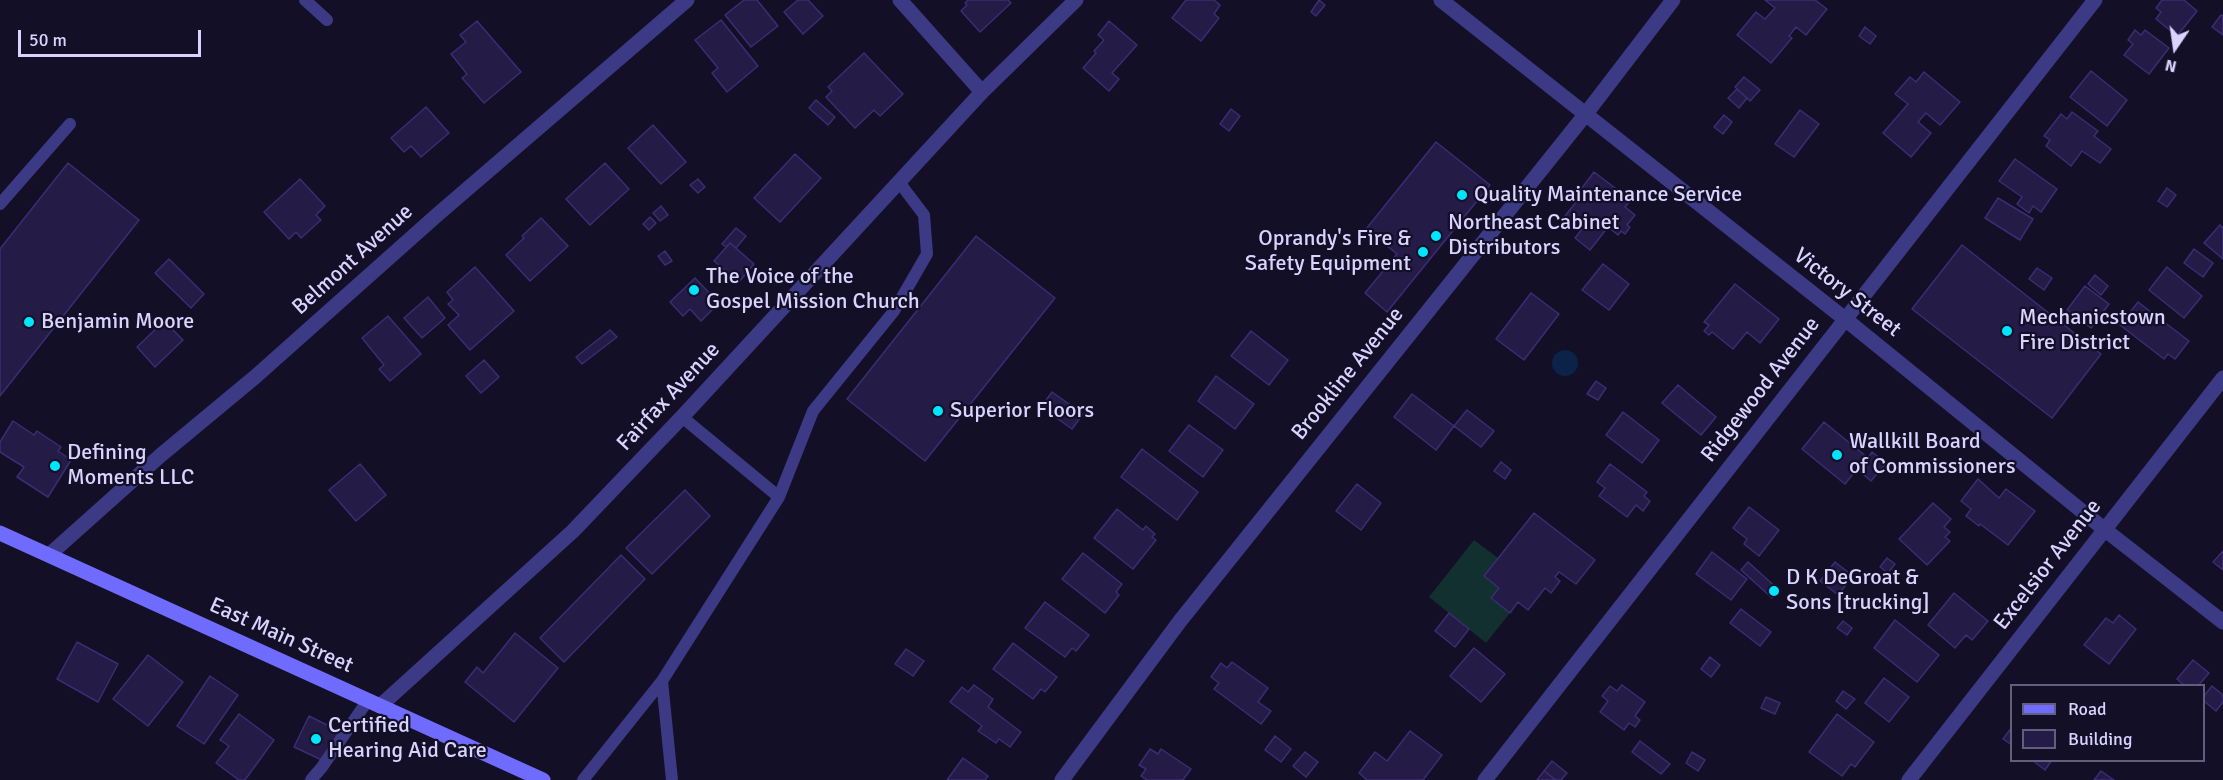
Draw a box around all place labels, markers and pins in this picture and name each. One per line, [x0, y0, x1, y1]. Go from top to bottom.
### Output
place label: Quality Maintenance Service [1474, 182, 1742, 208]
marker: Quality Maintenance Service [1455, 188, 1469, 202]
place label: Northeast Cabinet Distributors [1448, 210, 1620, 262]
place label: Oprandy's Fire & Safety Equipment [1245, 226, 1411, 278]
marker: Northeast Cabinet Distributors [1429, 229, 1443, 243]
marker: Oprandy's Fire & Safety Equipment [1416, 245, 1430, 259]
place label: The Voice of the Gospel Mission Church [706, 264, 920, 316]
marker: The Voice of the Gospel Mission Church [687, 283, 701, 297]
place label: Mechanicstown Fire District [2019, 305, 2166, 356]
place label: Benjamin Moore [41, 309, 194, 335]
marker: Benjamin Moore [22, 315, 36, 329]
marker: Mechanicstown Fire District [2000, 324, 2014, 338]
place label: Superior Floors [950, 398, 1094, 424]
marker: Superior Floors [931, 404, 945, 418]
place label: Wallkill Board of Commissioners [1849, 429, 2016, 481]
place label: Defining Moments LLC [67, 440, 194, 492]
marker: Wallkill Board of Commissioners [1830, 448, 1844, 462]
marker: Defining Moments LLC [48, 459, 62, 473]
place label: D K DeGroat & Sons [trucking] [1786, 565, 1930, 616]
marker: D K DeGroat & Sons [trucking] [1767, 584, 1781, 598]
place label: Certified Hearing Aid Care [328, 713, 487, 764]
marker: Certified Hearing Aid Care [309, 732, 323, 746]

